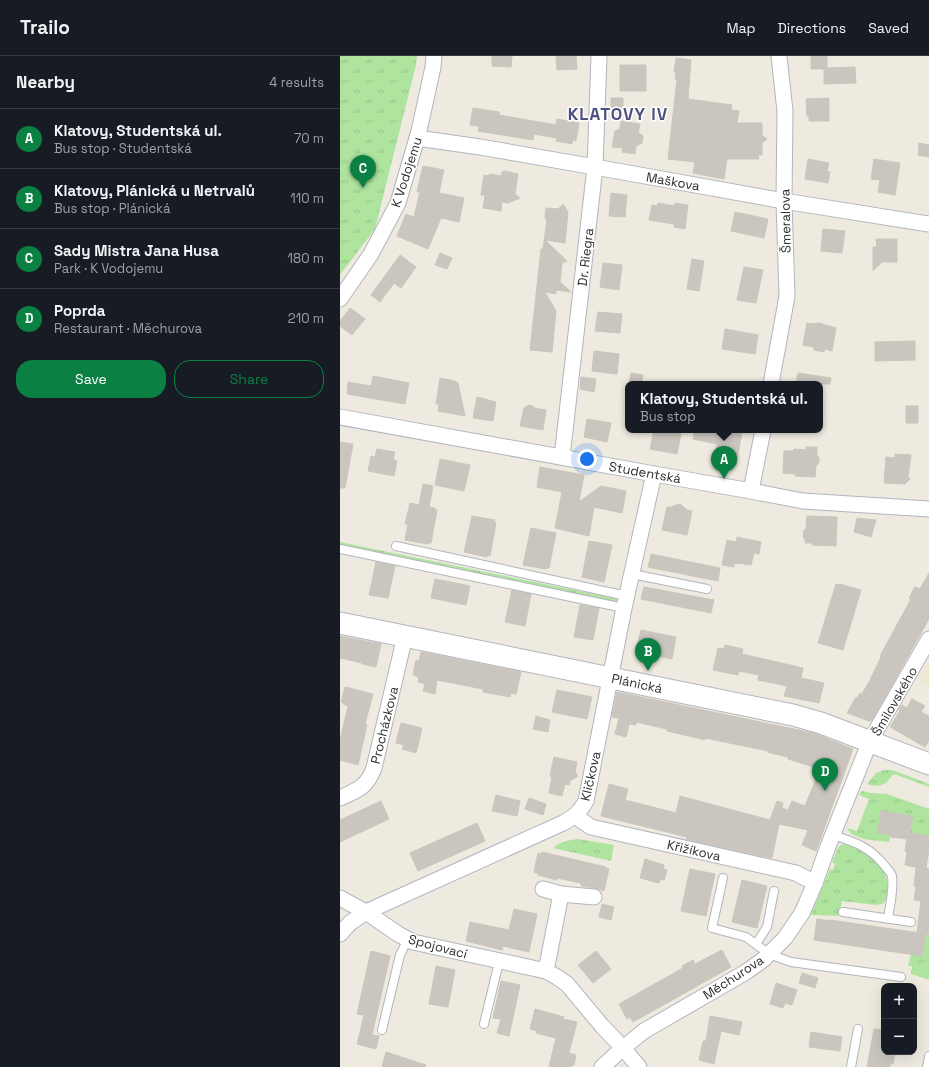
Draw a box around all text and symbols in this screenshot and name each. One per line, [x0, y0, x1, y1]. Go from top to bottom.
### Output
text: Trailo [20, 15, 70, 40]
text: Map [726, 19, 756, 37]
text: Directions [778, 19, 846, 37]
text: Saved [868, 19, 909, 37]
text: Nearby [16, 71, 75, 93]
text: 4 results [269, 74, 324, 91]
district label: KLATOVY IV [568, 103, 668, 125]
text: Klatovy, Studentská ul. [54, 121, 222, 140]
text: A [25, 130, 33, 147]
text: 70 m [294, 130, 324, 147]
street label: K Vodojemu [387, 135, 426, 210]
text: Bus stop · Studentská [54, 140, 192, 157]
pin: C [350, 155, 376, 188]
street label: Maškova [645, 168, 702, 195]
text: Klatovy, Plánická u Netrvalů [54, 181, 255, 200]
street label: Šmeralova [776, 188, 795, 253]
text: B [25, 190, 33, 207]
text: 110 m [290, 190, 324, 207]
text: Bus stop · Plánická [54, 200, 170, 217]
street label: Dr. Riegra [573, 226, 598, 287]
text: Sady Mistra Jana Husa [54, 241, 219, 260]
text: C [25, 250, 33, 267]
text: 180 m [288, 250, 324, 267]
text: Park · K Vodojemu [54, 260, 163, 277]
text: Poprda [54, 301, 106, 320]
text: D [25, 310, 33, 327]
text: 210 m [288, 310, 324, 327]
text: Restaurant · Měchurova [54, 320, 202, 337]
button: Save [16, 360, 166, 398]
button: Share [174, 360, 324, 398]
popup [625, 381, 823, 433]
text: Klatovy, Studentská ul. [640, 389, 808, 408]
text: Bus stop [640, 408, 696, 425]
pin: A [711, 446, 737, 479]
your location [577, 449, 597, 469]
street label: Studentská [608, 458, 683, 487]
pin: B [635, 638, 661, 671]
street label: Šmilovského [868, 664, 921, 739]
street label: Plánická [610, 670, 664, 697]
street label: Procházkova [367, 684, 402, 766]
street label: Kličkova [576, 749, 605, 803]
pin: D [812, 758, 838, 791]
street label: Křižíkova [665, 836, 723, 865]
street label: Spojovací [406, 930, 470, 963]
street label: Měchurova [700, 951, 767, 1003]
map controls [881, 983, 917, 1055]
button: + [881, 983, 917, 1019]
button: − [881, 1019, 917, 1055]

